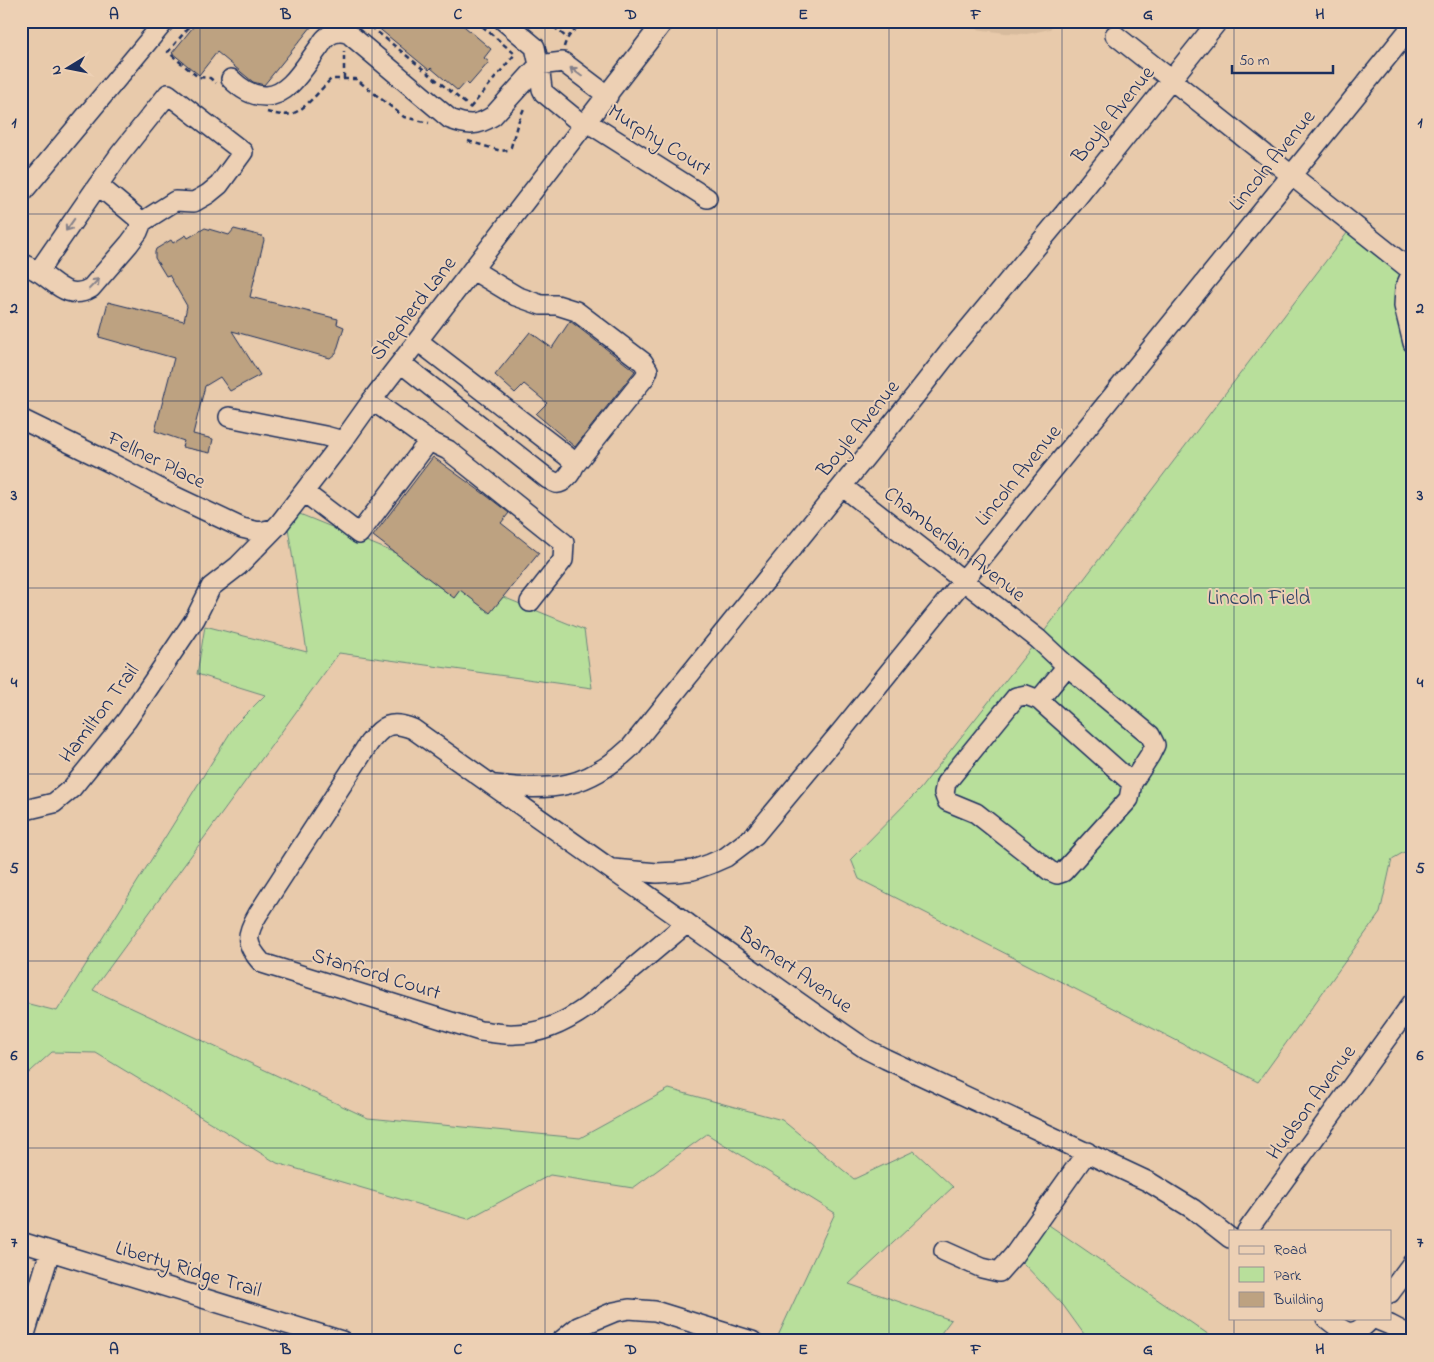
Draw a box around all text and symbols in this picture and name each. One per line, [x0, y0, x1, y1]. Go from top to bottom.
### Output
text: A [109, 3, 119, 27]
text: B [280, 3, 292, 27]
text: C [454, 3, 463, 27]
text: D [624, 3, 637, 27]
text: E [798, 3, 808, 27]
text: F [970, 3, 982, 27]
text: G [1143, 3, 1153, 27]
text: H [1315, 3, 1325, 27]
north arrow [42, 42, 92, 92]
scale bar [1232, 42, 1333, 74]
text: 50 m [1239, 50, 1270, 72]
street label: Boyle Avenue [1065, 59, 1165, 172]
text: N [46, 64, 68, 76]
one-way arrow [570, 66, 583, 77]
street label: Murphy Court [600, 97, 717, 186]
street label: Lincoln Avenue [1223, 103, 1324, 218]
text: 1 [11, 111, 17, 135]
text: 1 [1417, 111, 1423, 135]
one-way arrow [65, 218, 75, 232]
street label: Shepherd Lane [364, 250, 465, 368]
one-way arrow [88, 277, 100, 290]
text: 2 [9, 297, 18, 321]
text: 2 [1415, 297, 1424, 321]
street label: Boyle Avenue [810, 373, 910, 486]
street label: Lincoln Avenue [969, 418, 1070, 533]
street label: Fellner Place [101, 424, 211, 498]
street label: Chamberlain Avenue [877, 480, 1032, 610]
text: 3 [10, 484, 18, 508]
text: 3 [1416, 484, 1424, 508]
park label: Lincoln Field [1208, 584, 1311, 614]
street label: Hamilton Trail [53, 658, 147, 770]
text: 4 [10, 671, 18, 695]
text: 4 [1416, 671, 1424, 695]
text: 5 [9, 857, 19, 881]
text: 5 [1415, 857, 1425, 881]
street label: Barnert Avenue [731, 920, 859, 1022]
street label: Stanford Court [308, 941, 444, 1009]
street label: Hudson Avenue [1260, 1039, 1364, 1167]
text: 6 [9, 1044, 18, 1068]
text: 6 [1415, 1044, 1424, 1068]
legend [1229, 1230, 1392, 1320]
text: 7 [11, 1231, 18, 1255]
text: 7 [1417, 1231, 1424, 1255]
street label: Liberty Ridge Trail [111, 1234, 265, 1308]
text: Road [1274, 1239, 1307, 1261]
text: Park [1274, 1265, 1302, 1287]
text: Building [1273, 1289, 1323, 1312]
text: A [109, 1338, 119, 1362]
text: B [280, 1338, 292, 1362]
text: C [454, 1338, 463, 1362]
text: D [624, 1338, 637, 1362]
text: E [798, 1338, 808, 1362]
text: F [970, 1338, 982, 1362]
text: G [1143, 1338, 1153, 1362]
text: H [1315, 1338, 1325, 1362]

